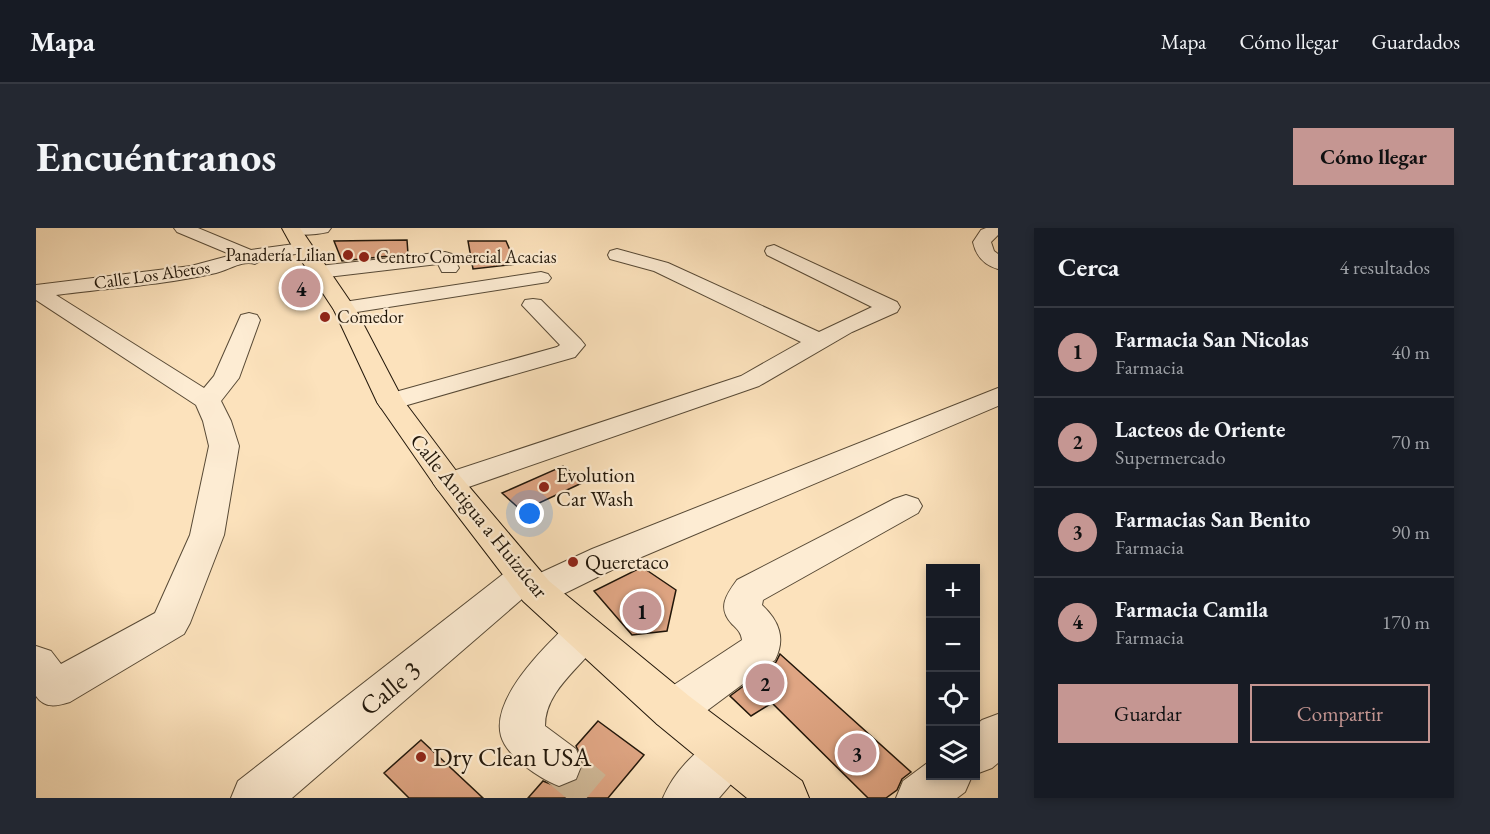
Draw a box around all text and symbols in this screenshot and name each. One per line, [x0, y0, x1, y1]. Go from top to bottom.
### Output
text: Mapa [30, 23, 95, 59]
text: Mapa [1161, 28, 1206, 55]
text: Cómo llegar [1239, 28, 1338, 55]
text: Guardados [1371, 28, 1460, 55]
button: Cómo llegar [1293, 128, 1454, 185]
text: Encuéntranos [36, 129, 276, 184]
place label: Panadería Lilian [225, 243, 336, 266]
place label: Centro Comercial Acacias [376, 245, 557, 268]
marker: Panadería Lilian [341, 248, 355, 262]
marker: Centro Comercial Acacias [357, 250, 371, 264]
text: Cerca [1058, 250, 1119, 284]
text: 4 resultados [1339, 254, 1430, 280]
street label: Calle Los Abetos [92, 255, 212, 294]
pin: 4 [282, 266, 320, 310]
place label: Comedor [337, 305, 404, 328]
marker: Comedor [318, 310, 332, 324]
text: Farmacia San Nicolas [1115, 325, 1309, 354]
text: 1 [1072, 339, 1083, 365]
text: 40 m [1391, 339, 1430, 365]
text: Farmacia [1115, 354, 1184, 380]
text: Lacteos de Oriente [1115, 415, 1285, 444]
street label: Calle Antigua a Huizúcar [405, 428, 554, 604]
text: 2 [1072, 429, 1083, 455]
text: 70 m [1391, 429, 1430, 455]
text: Supermercado [1115, 444, 1226, 470]
place label: Evolution Car Wash [556, 461, 635, 512]
marker: Evolution Car Wash [537, 480, 551, 494]
your location [515, 499, 544, 528]
text: Farmacias San Benito [1115, 505, 1310, 534]
text: 3 [1072, 519, 1083, 545]
text: 90 m [1391, 519, 1430, 545]
text: Farmacia [1115, 534, 1184, 560]
place label: Queretaco [585, 548, 669, 576]
marker: Queretaco [566, 555, 580, 569]
map controls [926, 564, 980, 780]
button: + [926, 564, 980, 618]
pin: 1 [622, 588, 662, 634]
text: Farmacia Camila [1115, 595, 1268, 624]
text: 4 [1072, 609, 1083, 635]
text: 170 m [1382, 609, 1430, 635]
button: − [926, 618, 980, 672]
text: Farmacia [1115, 624, 1184, 650]
street label: Calle 3 [352, 653, 428, 723]
pin: 2 [746, 660, 784, 706]
button: locate [926, 672, 980, 726]
button: Guardar [1058, 684, 1238, 743]
button: Compartir [1250, 684, 1430, 743]
button: layers [926, 726, 980, 780]
pin: 3 [838, 730, 876, 776]
place label: Dry Clean USA [433, 740, 592, 774]
marker: Dry Clean USA [414, 750, 428, 764]

